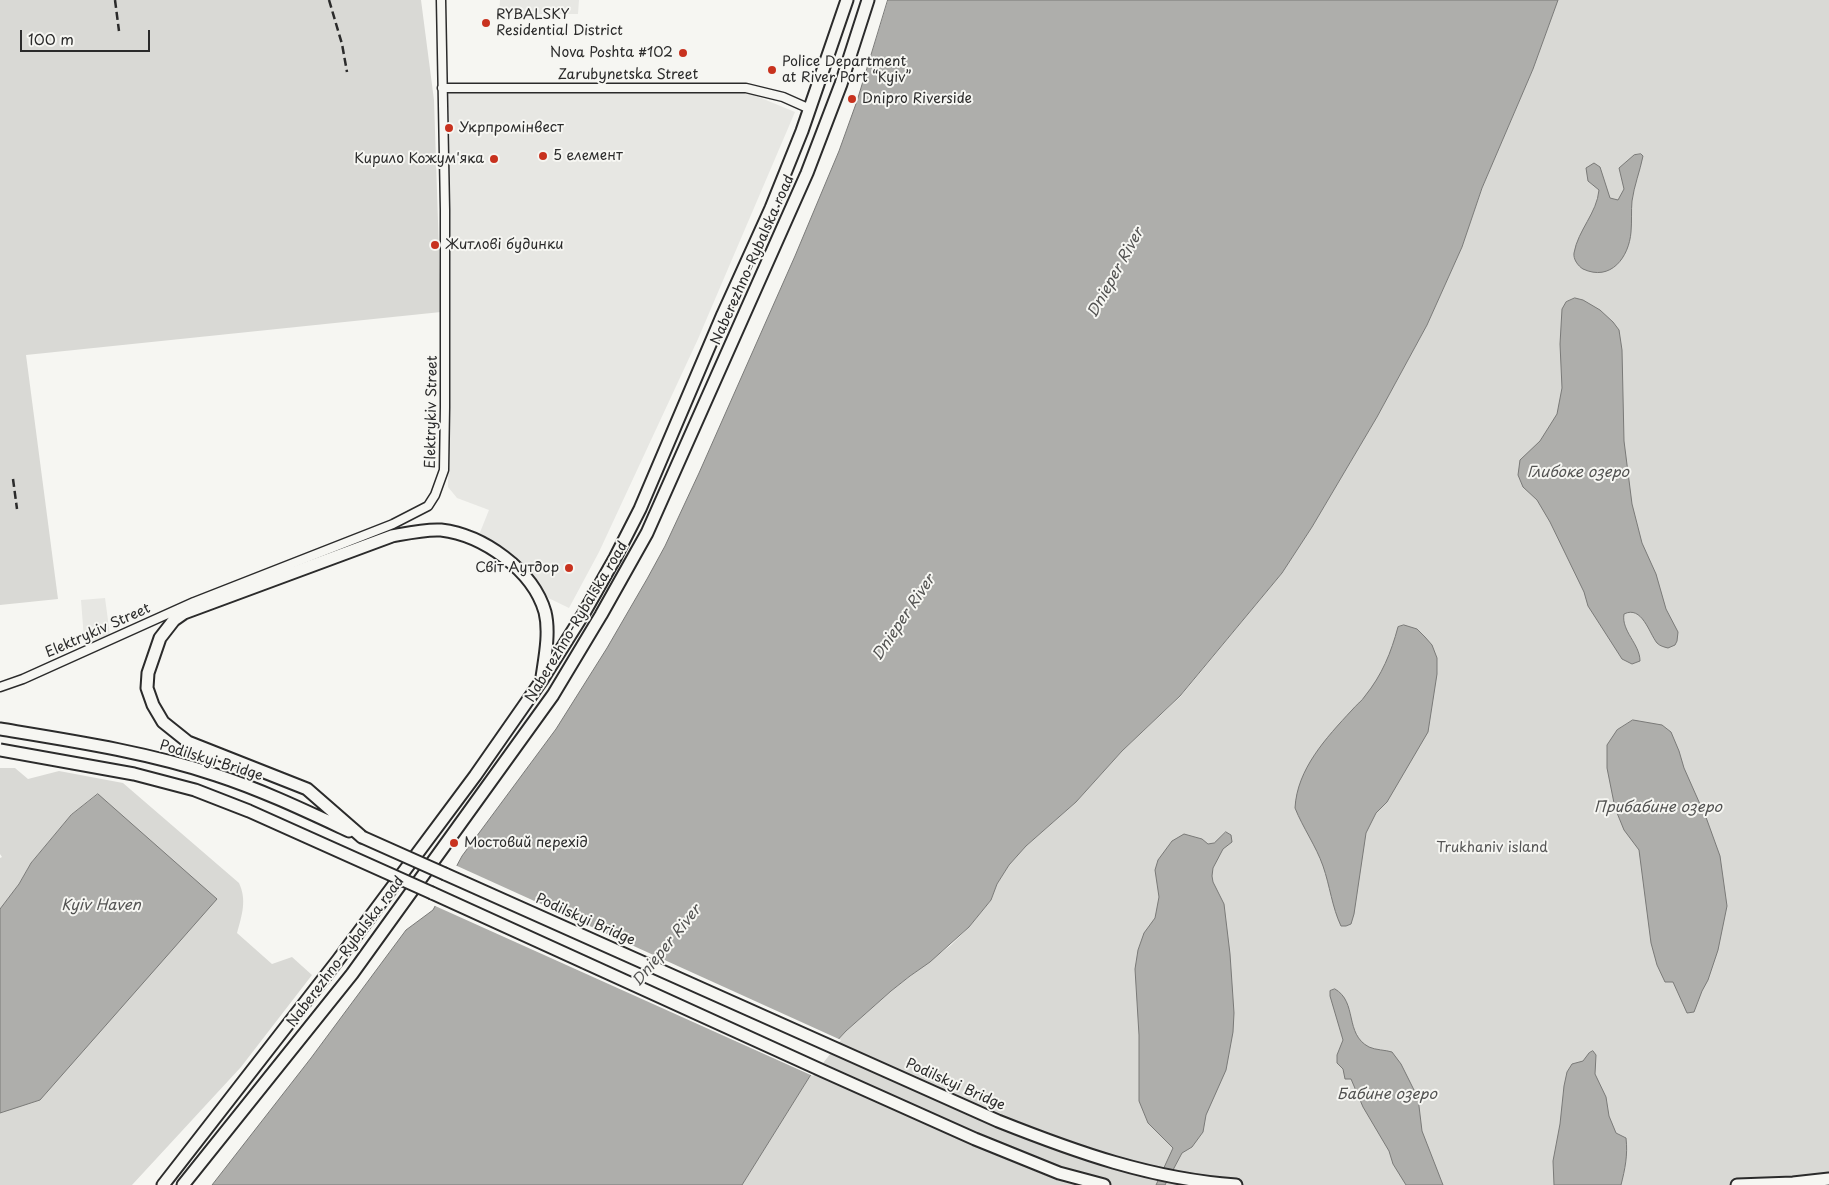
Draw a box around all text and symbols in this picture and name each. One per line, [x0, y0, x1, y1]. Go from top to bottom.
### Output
place label: RYBALSKY Residential District [496, 7, 623, 40]
marker: RYBALSKY Residential District [480, 17, 492, 29]
scale bar [22, 20, 152, 52]
text: 100 m [28, 27, 74, 50]
place label: Nova Poshta #102 [550, 45, 673, 61]
marker: Nova Poshta #102 [677, 47, 689, 59]
place label: Police Department at River Port “Kyiv” [782, 54, 911, 86]
marker: Police Department at River Port “Kyiv” [766, 64, 778, 76]
street label: Zarubynetska Street [558, 67, 698, 83]
place label: Dnipro Riverside [862, 91, 972, 107]
marker: Dnipro Riverside [846, 93, 858, 105]
place label: Укрпромінвест [459, 120, 564, 136]
marker: Укрпромінвест [443, 122, 455, 134]
place label: 5 елемент [553, 148, 623, 164]
marker: 5 елемент [537, 150, 549, 162]
place label: Кирило Кожум'яка [354, 151, 484, 167]
marker: Кирило Кожум'яка [488, 153, 500, 165]
street label: Naberezhno-Rybalska road [708, 172, 798, 348]
water label: Dnieper River [1084, 225, 1148, 321]
place label: Житлові будинки [445, 237, 564, 253]
marker: Житлові будинки [429, 239, 441, 251]
street label: Elektrykiv Street [423, 355, 441, 469]
water label: Глибоке озеро [1527, 464, 1629, 482]
street label: Naberezhno-Rybalska road [522, 539, 632, 705]
place label: Світ Аутдор [475, 560, 559, 576]
marker: Світ Аутдор [563, 562, 575, 574]
water label: Dnieper River [869, 572, 939, 664]
street label: Elektrykiv Street [43, 600, 153, 662]
street label: Podilskyi Bridge [157, 737, 265, 785]
water label: Прибабине озеро [1594, 799, 1722, 817]
place label: Мостовий перехід [464, 835, 588, 851]
marker: Мостовий перехід [448, 837, 460, 849]
park label: Trukhaniv island [1436, 840, 1548, 856]
street label: Naberezhno-Rybalska road [284, 873, 408, 1031]
street label: Podilskyi Bridge [533, 891, 637, 949]
water label: Kyiv Haven [61, 897, 141, 915]
water label: Dnieper River [629, 902, 705, 990]
street label: Podilskyi Bridge [903, 1056, 1007, 1114]
water label: Бабине озеро [1337, 1086, 1437, 1104]

